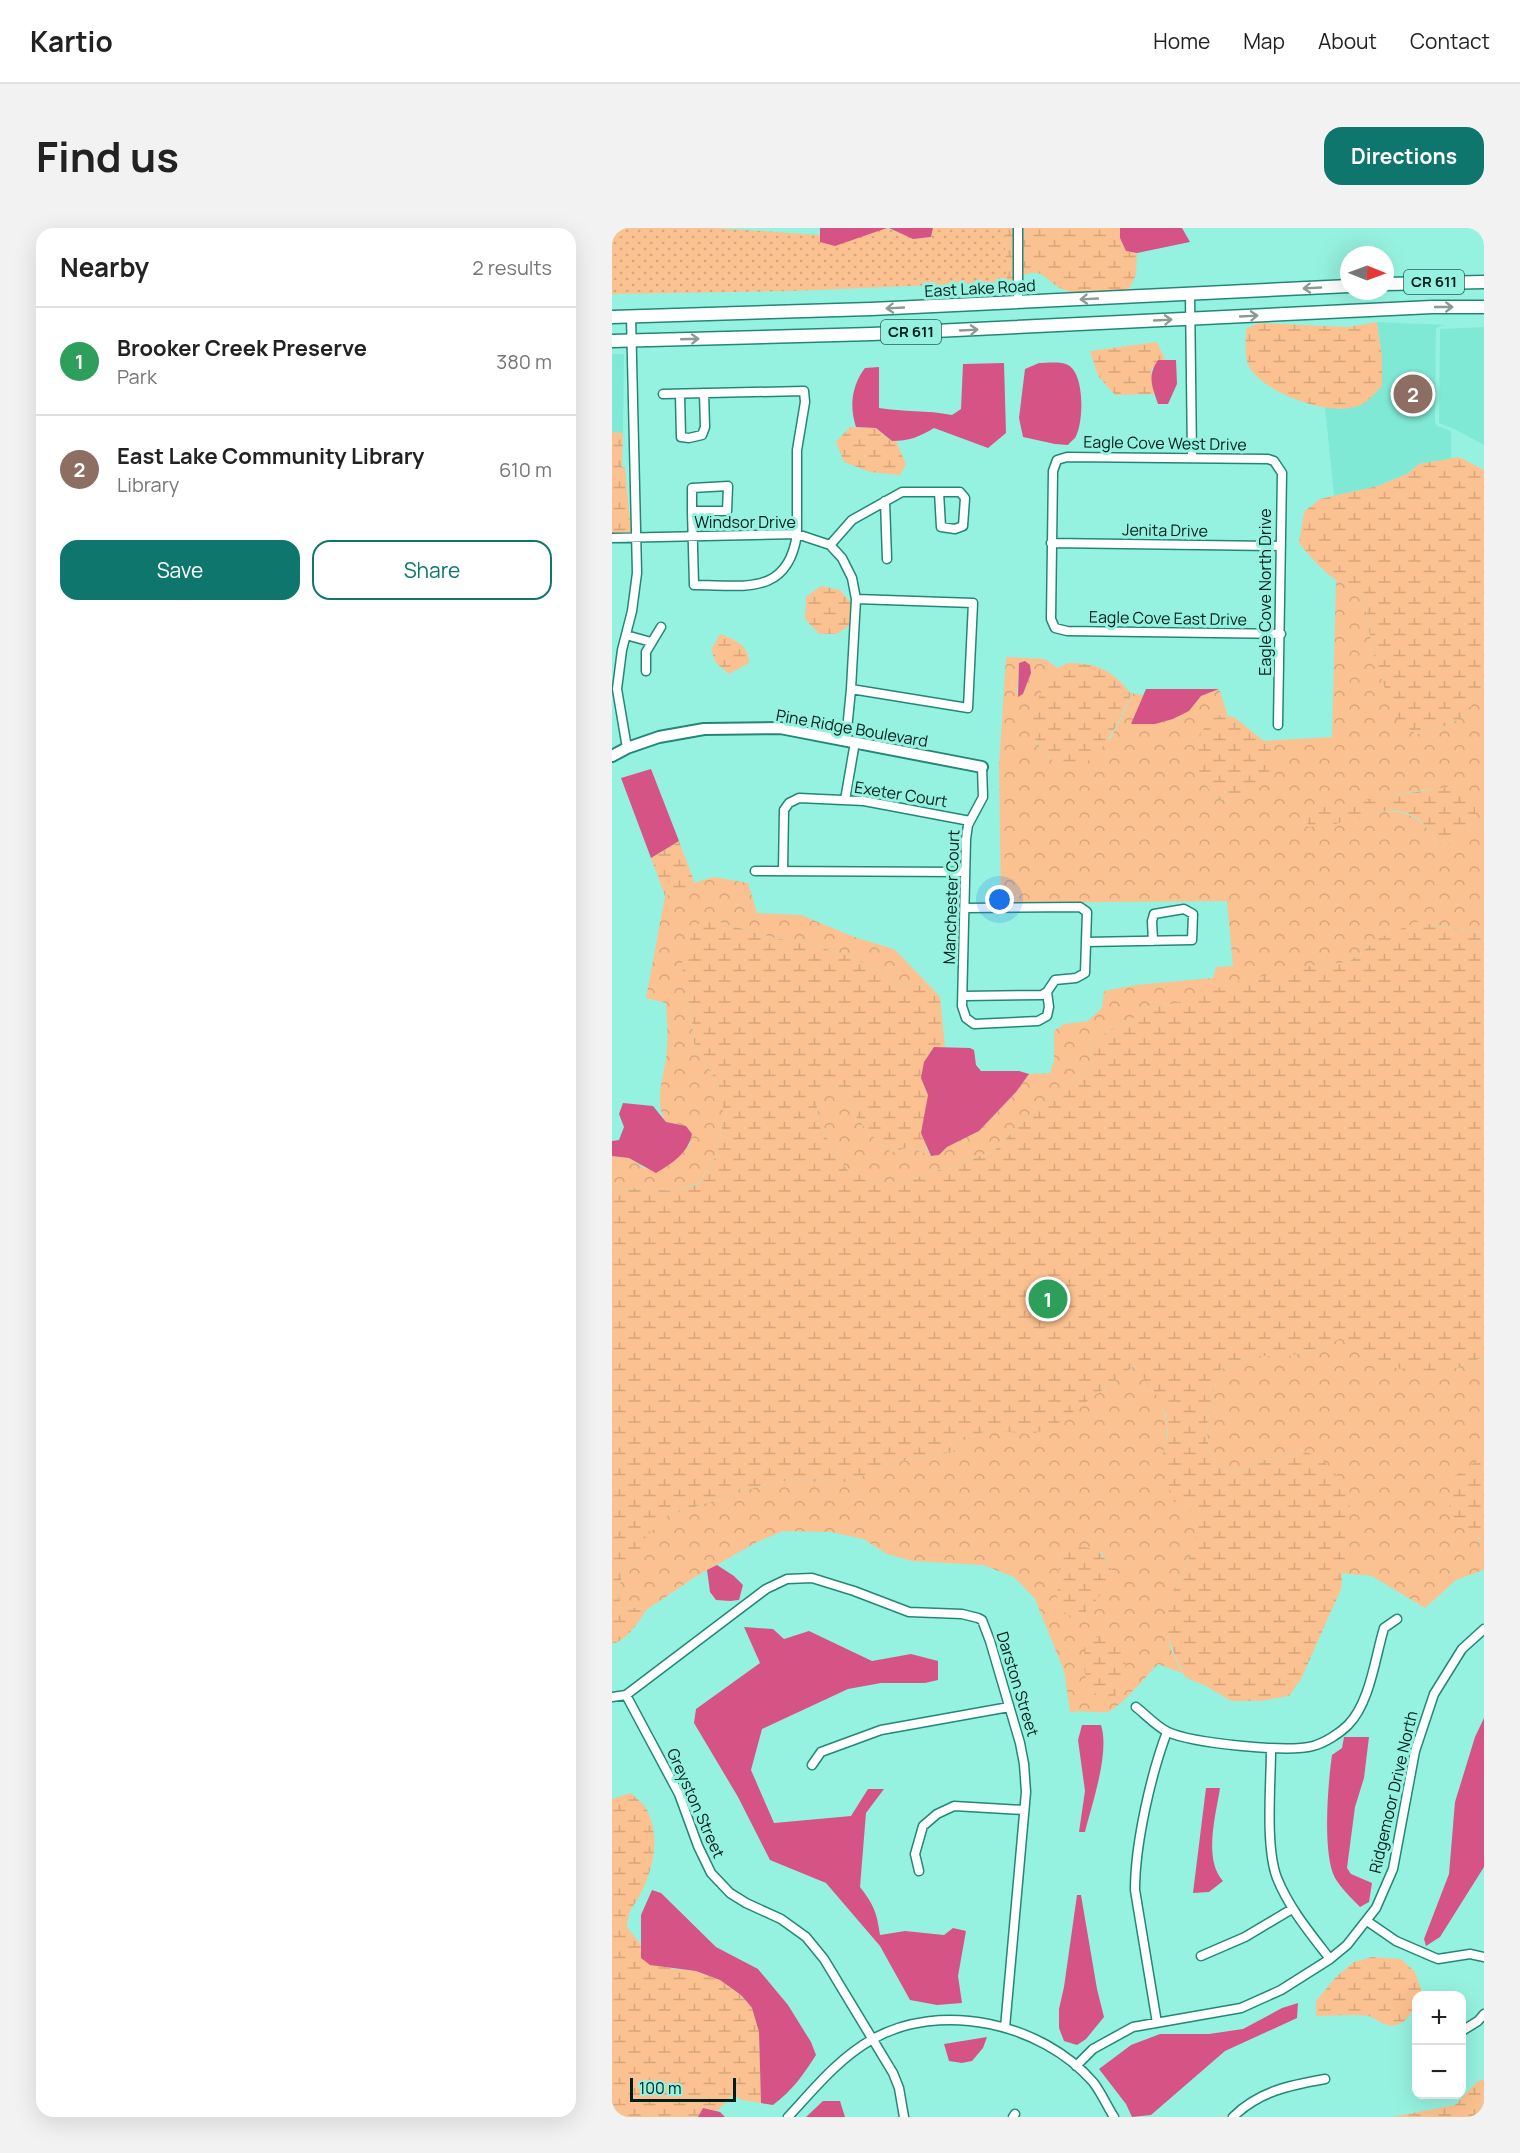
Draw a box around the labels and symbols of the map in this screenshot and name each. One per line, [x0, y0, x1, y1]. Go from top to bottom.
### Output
north arrow [1340, 246, 1394, 300]
road number: CR 611 [1404, 270, 1464, 294]
street label: East Lake Road [924, 274, 1036, 302]
one-way arrow [1303, 282, 1323, 293]
one-way arrow [1080, 293, 1100, 304]
one-way arrow [1434, 301, 1454, 313]
one-way arrow [885, 303, 905, 314]
one-way arrow [1239, 310, 1259, 321]
one-way arrow [1153, 314, 1173, 325]
road number: CR 611 [881, 320, 941, 344]
one-way arrow [958, 324, 978, 335]
one-way arrow [679, 334, 699, 345]
pin: 2 [1394, 372, 1432, 416]
street label: Eagle Cove West Drive [1083, 431, 1247, 455]
street label: Eagle Cove North Drive [1254, 508, 1276, 676]
street label: Windsor Drive [694, 511, 796, 533]
street label: Jenita Drive [1122, 518, 1208, 542]
street label: Eagle Cove East Drive [1089, 606, 1247, 630]
street label: Pine Ridge Boulevard [774, 704, 930, 752]
street label: Exeter Court [853, 776, 949, 812]
street label: Manchester Court [938, 829, 964, 965]
your location [985, 885, 1014, 914]
pin: 1 [1028, 1276, 1068, 1322]
street label: Darston Street [992, 1629, 1044, 1739]
street label: Ridgemoor Drive North [1364, 1709, 1422, 1875]
street label: Greyston Street [662, 1745, 730, 1861]
scale bar [630, 2075, 736, 2102]

